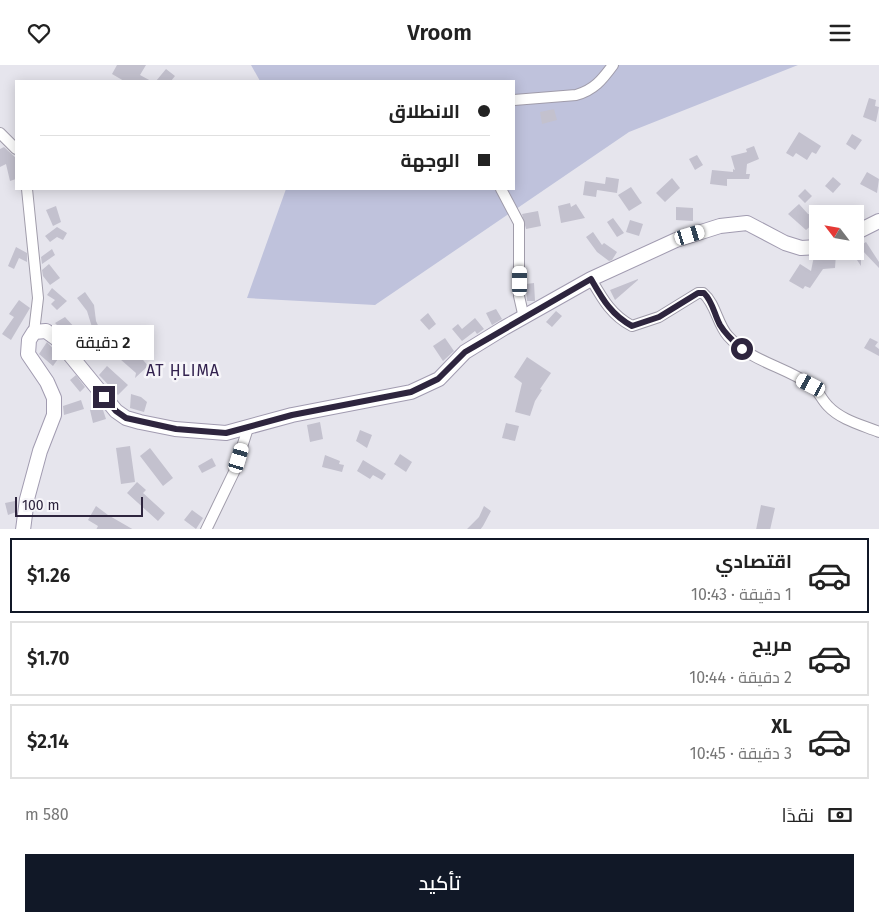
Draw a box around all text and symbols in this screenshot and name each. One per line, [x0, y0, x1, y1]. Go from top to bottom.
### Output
icon: heart [25, 19, 53, 47]
text: Vroom [407, 19, 472, 46]
icon: menu [826, 19, 854, 47]
text: الانطلاق [389, 100, 460, 123]
text: الوجهة [400, 149, 460, 172]
north arrow [809, 205, 864, 260]
map controls [809, 205, 864, 260]
car [673, 223, 706, 247]
car [512, 266, 527, 296]
callout: 2 دقيقة [53, 325, 155, 359]
text: 2 دقيقة [76, 333, 130, 352]
route start [731, 338, 753, 360]
district label: AT ḤLIMA [146, 361, 220, 380]
car [794, 371, 827, 399]
route end [93, 386, 115, 408]
car [227, 441, 250, 475]
scale bar [15, 495, 142, 518]
text: 100 m [22, 497, 59, 514]
text: اقتصادي [716, 550, 792, 573]
icon: car [807, 553, 852, 598]
text: $1.26 [27, 564, 70, 587]
text: 1 دقيقة · 10:43 [691, 585, 792, 604]
text: مريح [752, 633, 792, 656]
icon: car [807, 636, 852, 681]
text: $1.70 [27, 647, 70, 670]
text: 2 دقيقة · 10:44 [689, 668, 792, 687]
text: XL [771, 715, 792, 738]
icon: car [807, 719, 852, 764]
text: $2.14 [27, 730, 69, 753]
text: 3 دقيقة · 10:45 [690, 744, 792, 763]
icon: cash [826, 801, 854, 829]
text: نقدًا [782, 804, 814, 827]
text: 580 m [25, 805, 69, 824]
button: تأكيد [25, 854, 854, 912]

